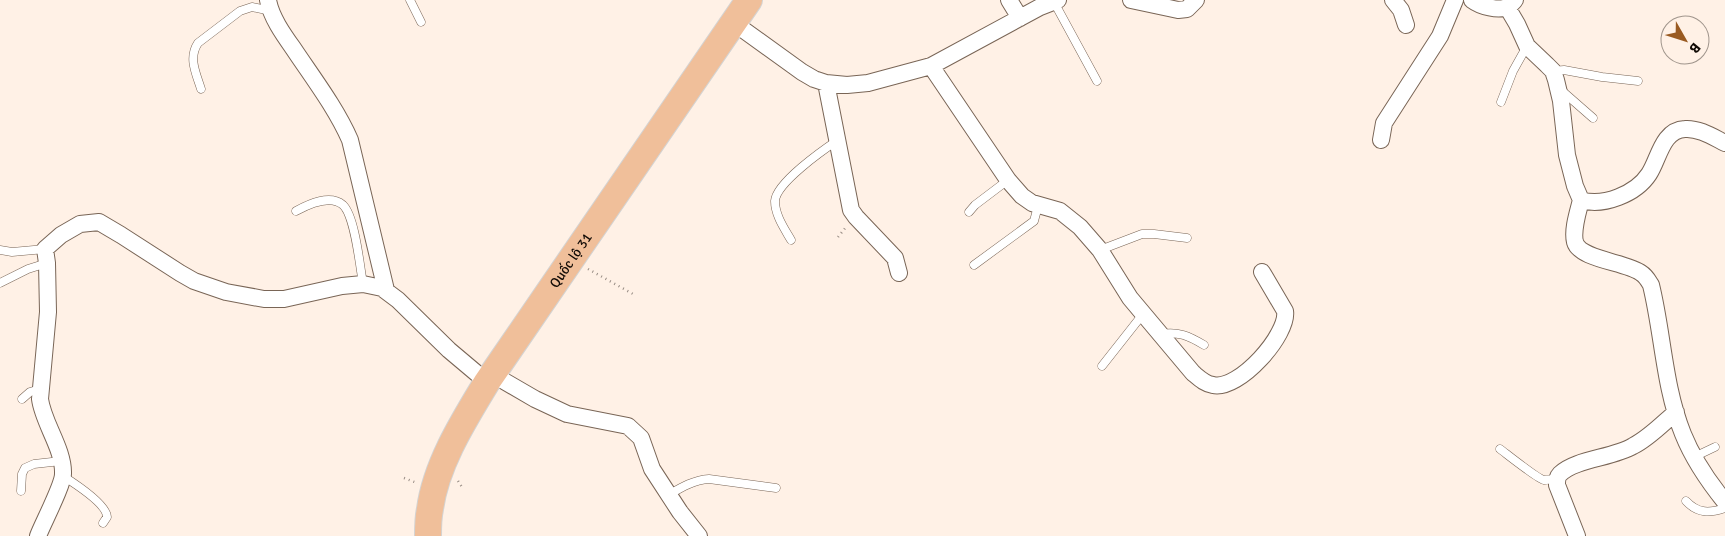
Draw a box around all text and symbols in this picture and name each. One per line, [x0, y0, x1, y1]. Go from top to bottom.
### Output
north arrow [1660, 15, 1710, 65]
text: B [1685, 39, 1704, 57]
street label: Quốc lộ 31 [546, 229, 595, 291]

